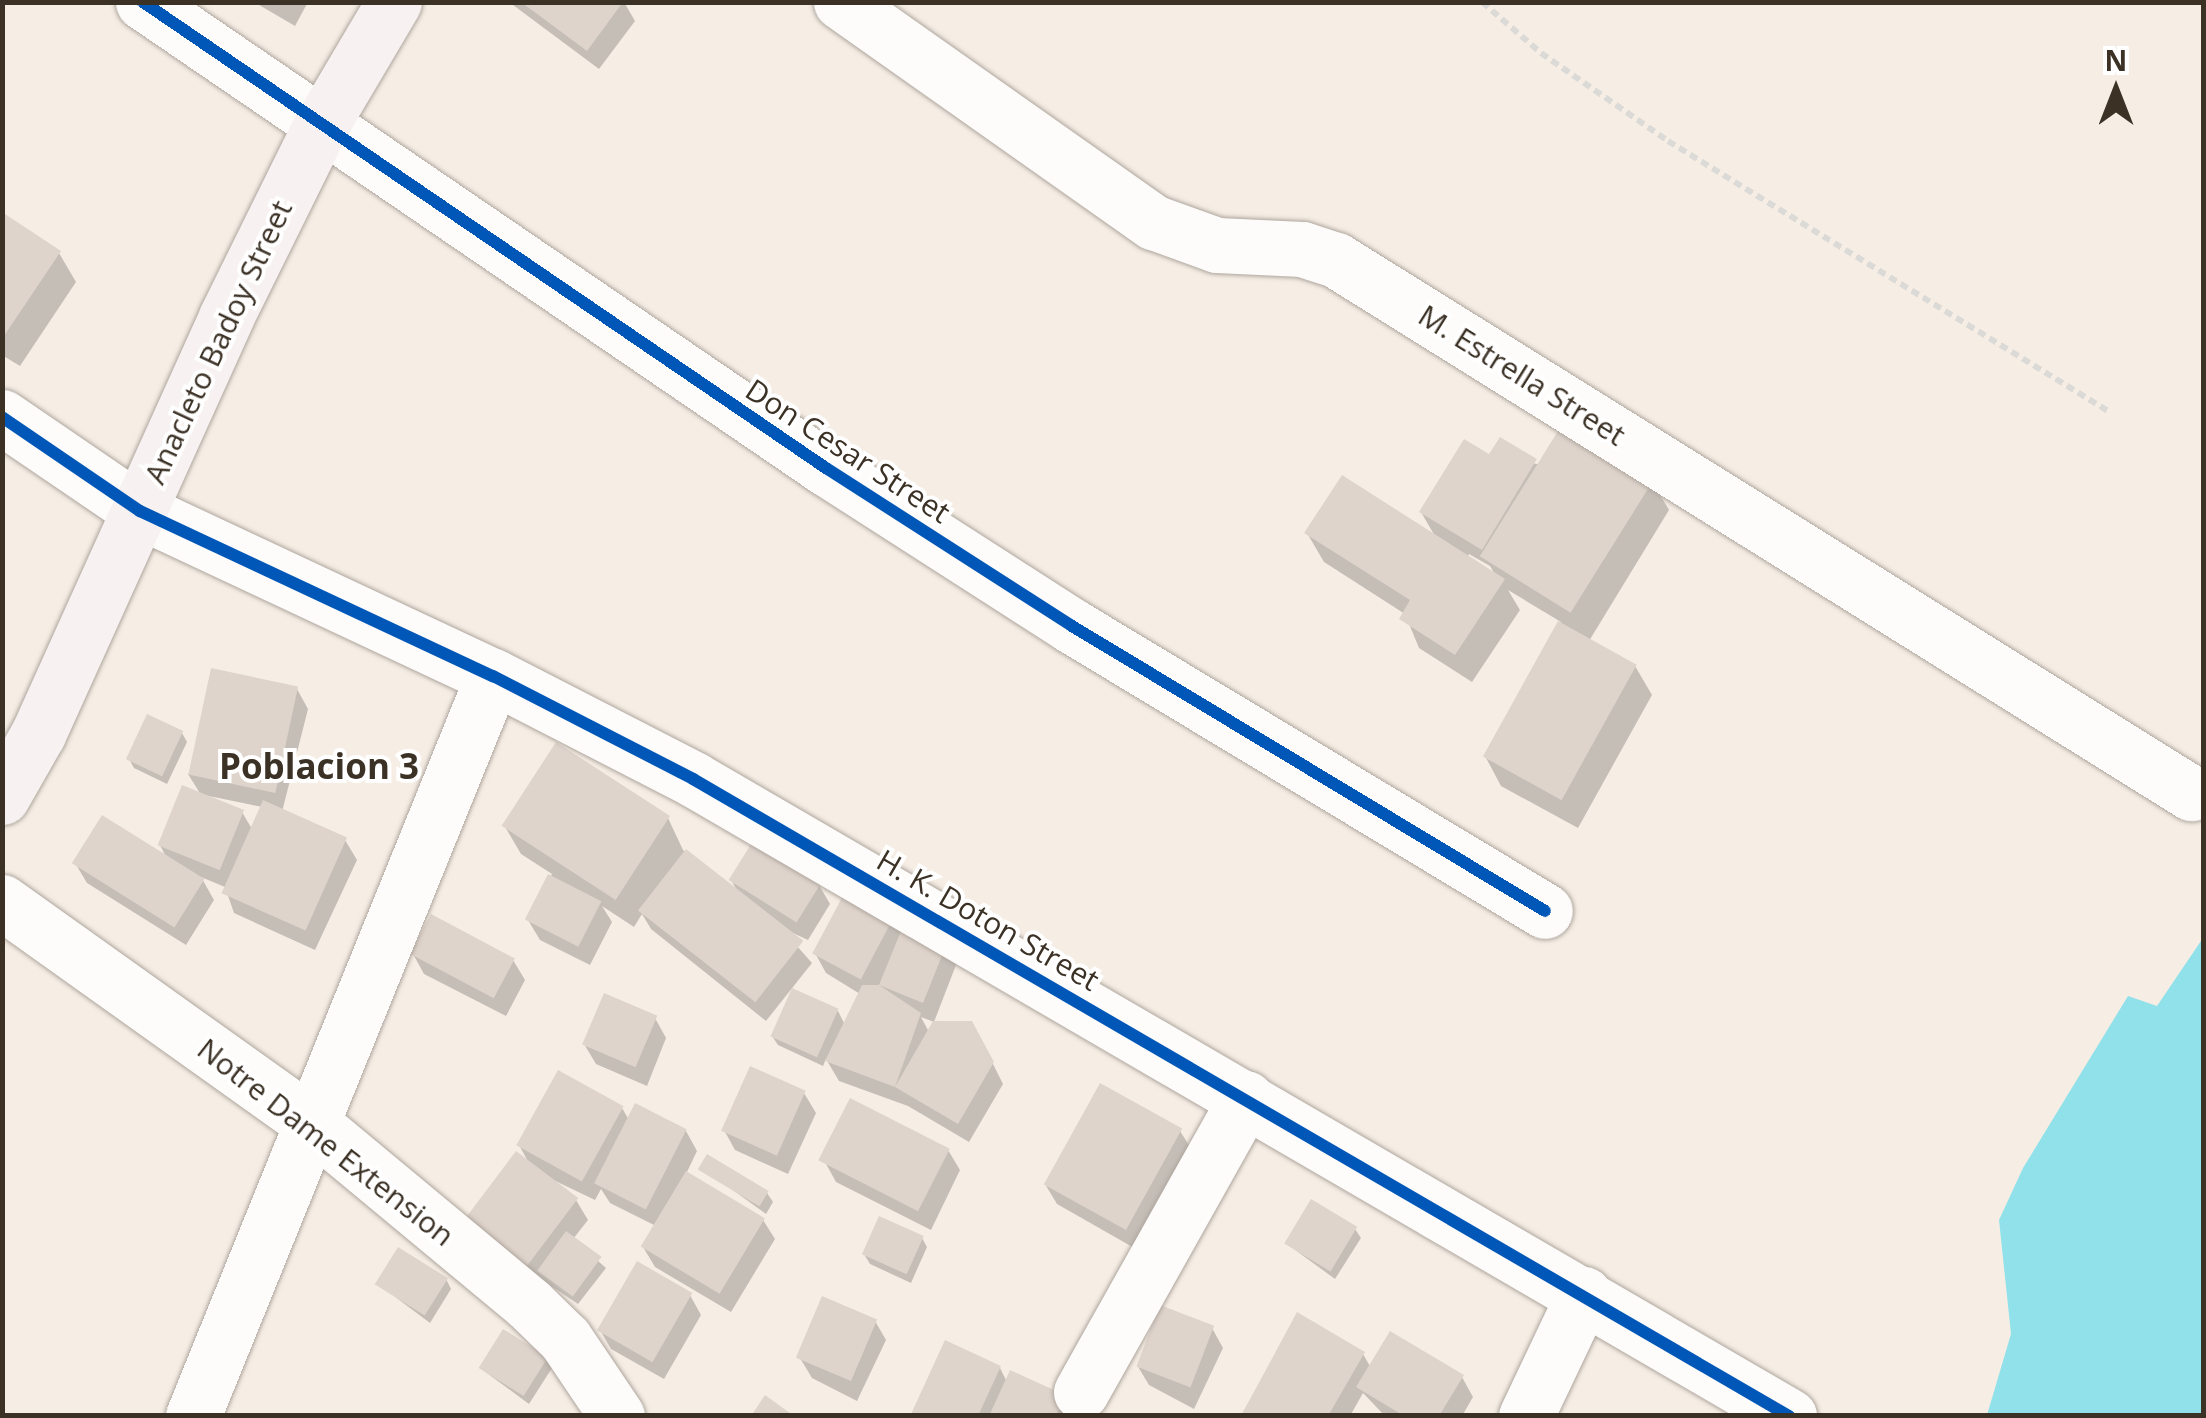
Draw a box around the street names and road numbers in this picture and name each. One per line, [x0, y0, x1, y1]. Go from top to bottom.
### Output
street label: Anacleto Badoy Street [137, 195, 299, 489]
street label: M. Estrella Street [1412, 297, 1632, 453]
street label: Don Cesar Street [739, 371, 957, 531]
street label: H. K. Doton Street [871, 842, 1105, 998]
street label: Notre Dame Extension [191, 1031, 461, 1253]

